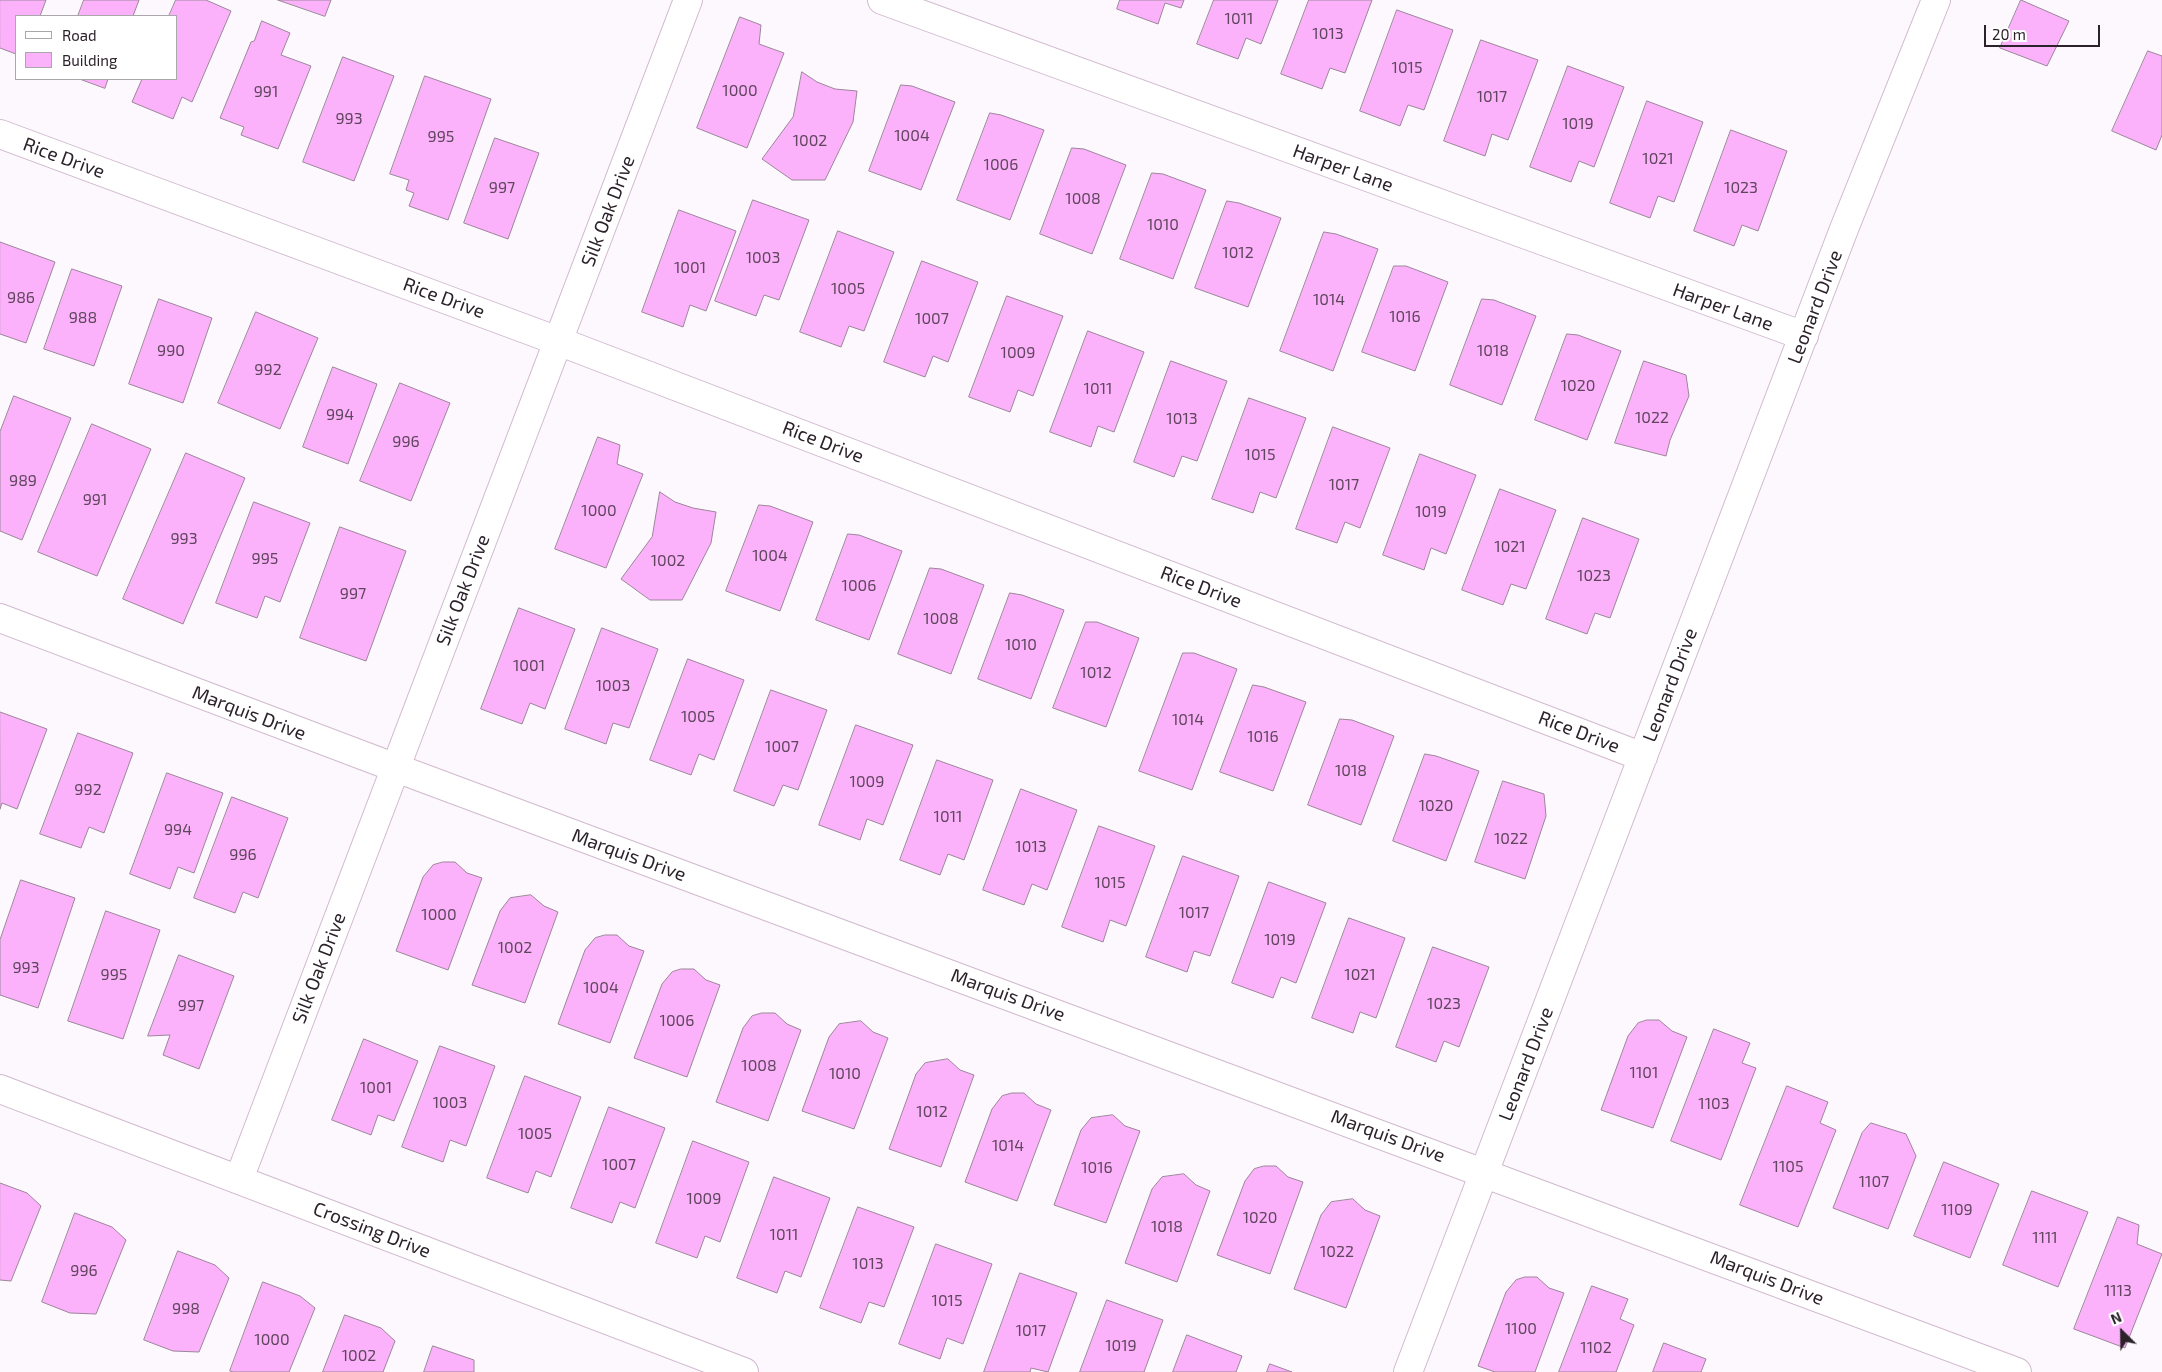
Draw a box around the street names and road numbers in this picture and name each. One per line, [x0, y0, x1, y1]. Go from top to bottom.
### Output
street label: Rice Drive [20, 133, 108, 183]
street label: Harper Lane [1290, 139, 1396, 197]
street label: Silk Oak Drive [576, 152, 640, 270]
street label: Leonard Drive [1783, 247, 1847, 367]
street label: Rice Drive [400, 273, 488, 323]
street label: Harper Lane [1670, 278, 1776, 336]
street label: Rice Drive [779, 416, 867, 468]
street label: Silk Oak Drive [431, 531, 495, 649]
street label: Rice Drive [1157, 561, 1245, 613]
street label: Leonard Drive [1638, 625, 1702, 745]
street label: Marquis Drive [189, 681, 309, 745]
street label: Rice Drive [1535, 706, 1623, 758]
street label: Marquis Drive [569, 824, 689, 886]
street label: Silk Oak Drive [287, 909, 351, 1027]
street label: Marquis Drive [948, 964, 1068, 1026]
street label: Leonard Drive [1494, 1004, 1558, 1124]
street label: Marquis Drive [1328, 1105, 1448, 1167]
street label: Crossing Drive [310, 1197, 434, 1263]
street label: Marquis Drive [1707, 1246, 1827, 1310]

